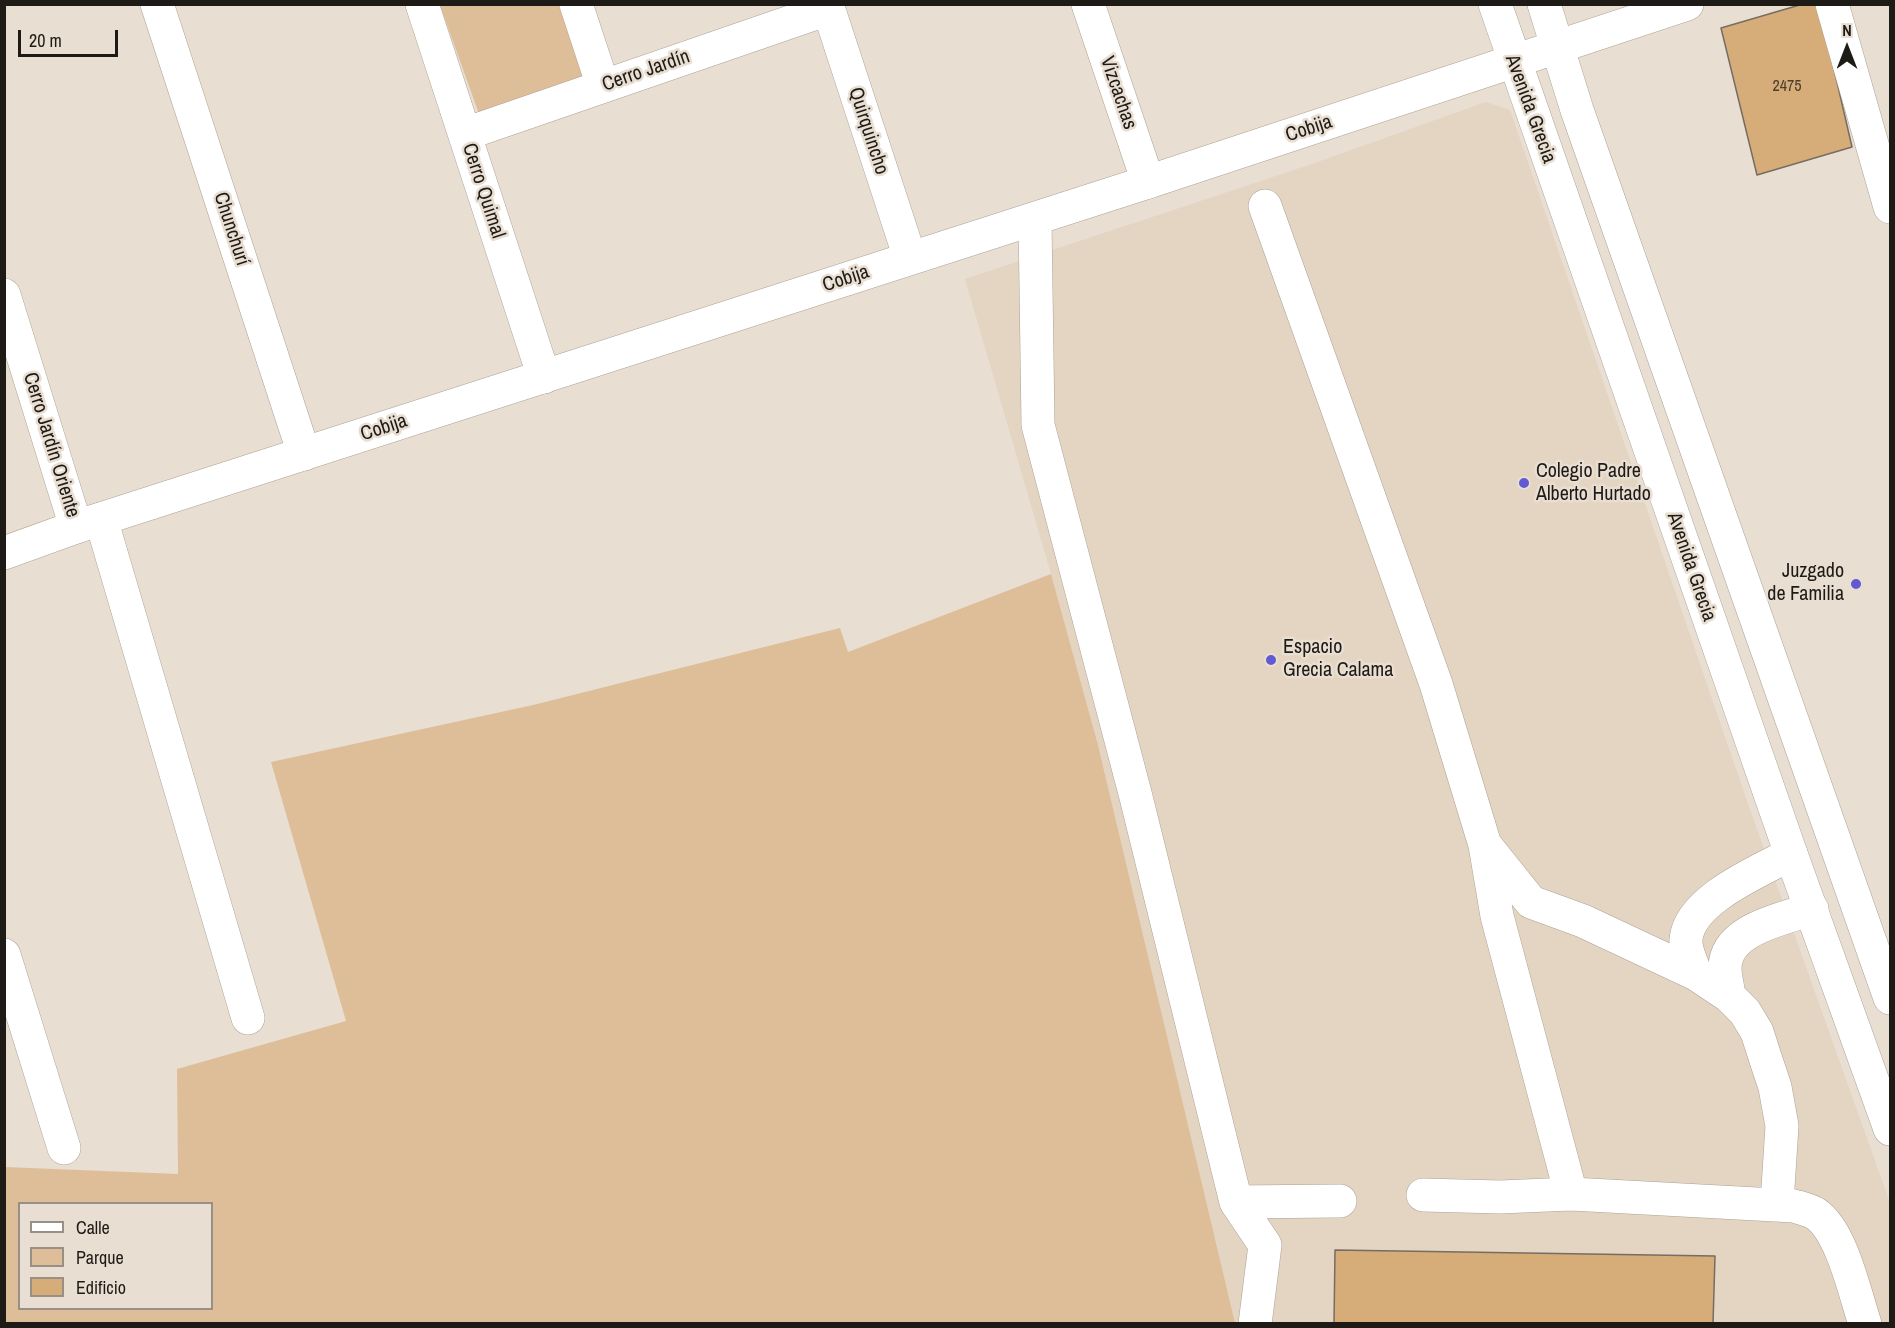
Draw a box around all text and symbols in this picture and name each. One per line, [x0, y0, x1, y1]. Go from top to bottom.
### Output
scale bar [21, 18, 122, 56]
north arrow [1817, 18, 1877, 78]
text: N [1842, 19, 1852, 41]
text: 20 m [29, 28, 62, 53]
street label: Cerro Jardín [599, 45, 693, 97]
street label: Avenida Grecia [1499, 51, 1561, 167]
street label: Vizcachas [1094, 53, 1142, 133]
house number: 2475 [1772, 77, 1802, 97]
street label: Quirquincho [843, 84, 893, 178]
street label: Cobija [1283, 110, 1335, 148]
street label: Cerro Quimal [456, 140, 510, 242]
street label: Chunchurí [208, 189, 254, 269]
street label: Cobija [820, 260, 872, 298]
street label: Cerro Jardín Oriente [18, 370, 84, 520]
street label: Cobija [358, 409, 410, 447]
place label: Colegio Padre Alberto Hurtado [1536, 460, 1651, 507]
marker: Colegio Padre Alberto Hurtado [1517, 476, 1531, 490]
street label: Avenida Grecia [1661, 509, 1721, 625]
place label: Juzgado de Familia [1767, 560, 1844, 607]
marker: Juzgado de Familia [1849, 577, 1863, 591]
place label: Espacio Grecia Calama [1283, 636, 1393, 683]
marker: Espacio Grecia Calama [1264, 653, 1278, 667]
legend [18, 1202, 213, 1310]
text: Calle [76, 1215, 110, 1240]
text: Parque [76, 1245, 124, 1270]
text: Edificio [76, 1275, 126, 1300]

